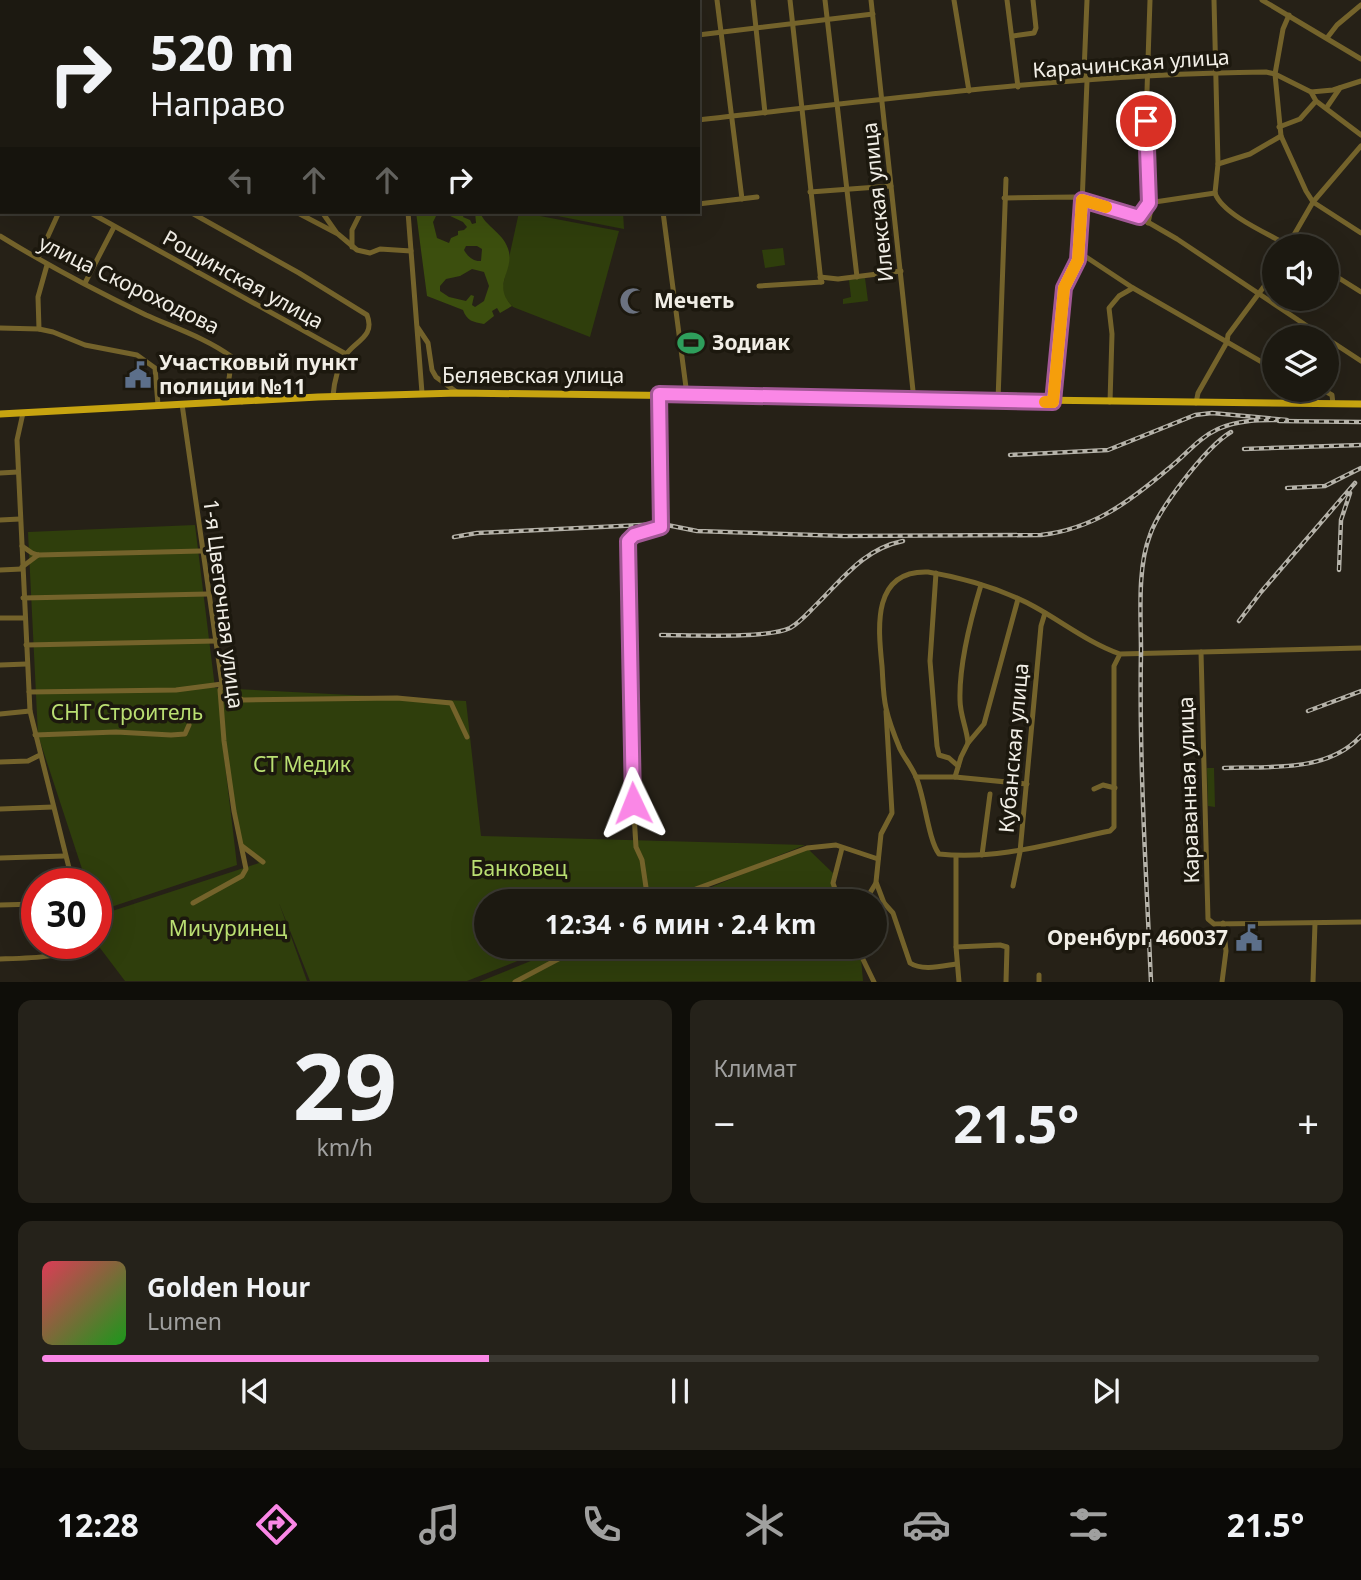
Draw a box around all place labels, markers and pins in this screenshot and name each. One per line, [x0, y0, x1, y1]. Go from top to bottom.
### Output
pin [1116, 91, 1176, 151]
mosque icon: Мечеть [618, 286, 648, 316]
place label: Мечеть [654, 286, 734, 314]
sports icon: Зодиак [676, 328, 706, 358]
place label: Зодиак [712, 328, 790, 356]
place label: Участковый пункт полиции №11 [159, 348, 359, 400]
public building icon: Участковый пункт полиции №11 [123, 360, 153, 390]
place label: Оренбург 460037 [1047, 923, 1228, 951]
public building icon: Оренбург 460037 [1234, 923, 1264, 953]

